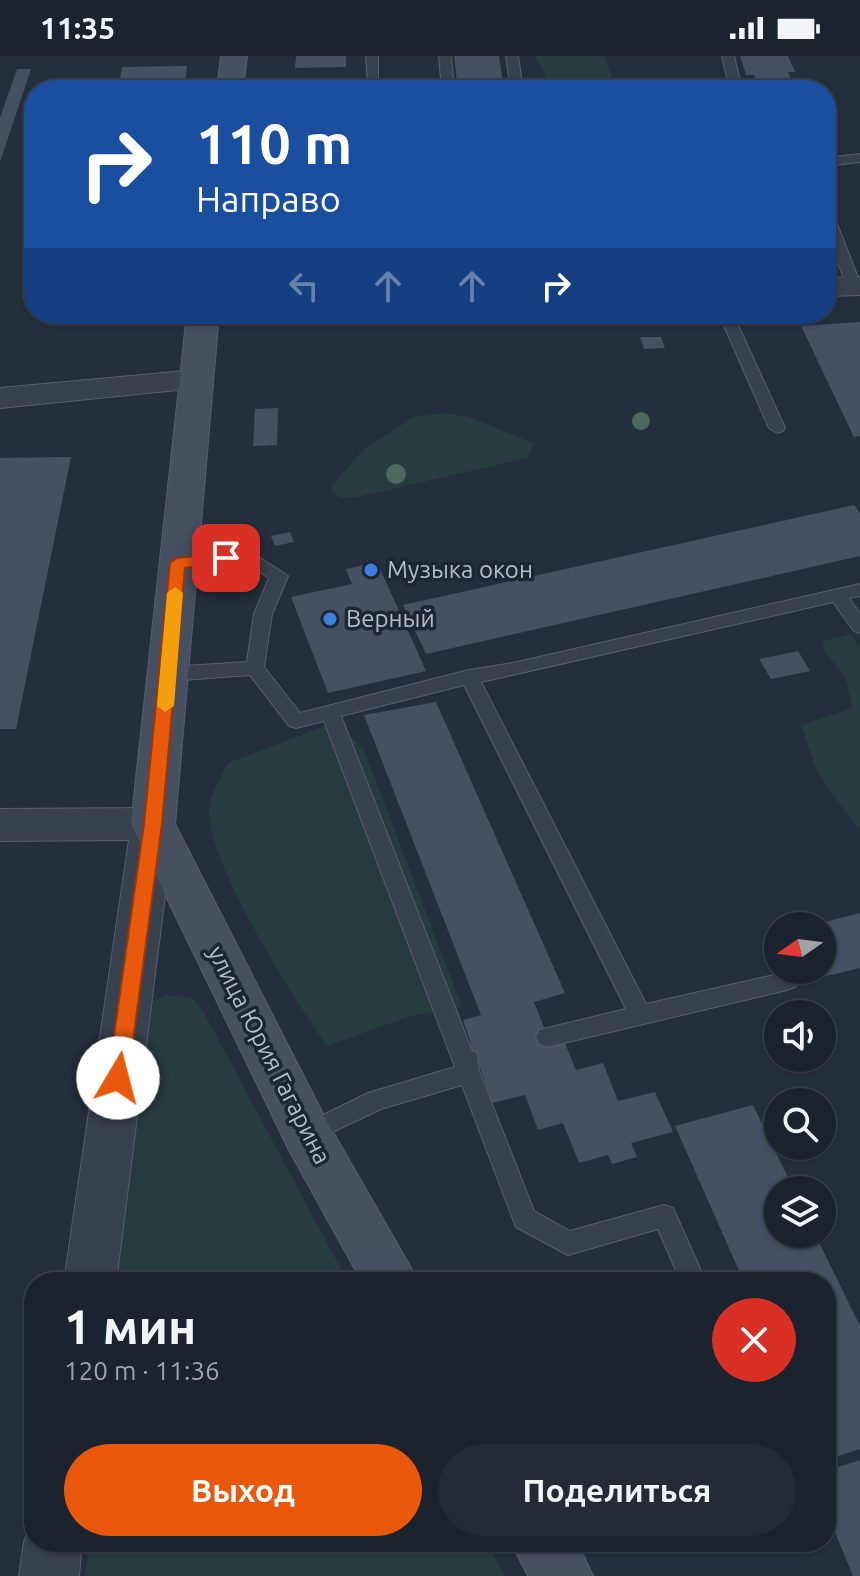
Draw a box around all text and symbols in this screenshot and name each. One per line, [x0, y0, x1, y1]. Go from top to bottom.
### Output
text: 11:35 [40, 11, 115, 45]
icon: right [64, 112, 168, 216]
text: 110 m [196, 112, 352, 175]
text: Направо [196, 178, 341, 219]
icon: left [282, 264, 326, 308]
icon: ahead [366, 264, 410, 308]
icon: ahead [450, 264, 494, 308]
icon: right [534, 264, 578, 308]
pin [192, 524, 260, 592]
icon: arrive [204, 536, 248, 580]
place label: Музыка окон [387, 556, 533, 583]
marker: Музыка окон [362, 561, 380, 579]
place label: Верный [346, 605, 435, 632]
marker: Верный [321, 610, 339, 628]
north arrow [764, 912, 836, 984]
map controls [764, 912, 836, 1248]
street label: улица Юрия Гагарина [203, 941, 336, 1168]
button: sound [764, 1000, 836, 1072]
position arrow [76, 1036, 160, 1120]
button: search [764, 1088, 836, 1160]
button: layers [764, 1176, 836, 1248]
button: close [712, 1298, 796, 1382]
text: 1 мин [64, 1299, 196, 1353]
text: 120 m · 11:36 [64, 1356, 220, 1385]
button: Выход [64, 1444, 422, 1536]
button: Поделиться [438, 1444, 796, 1536]

